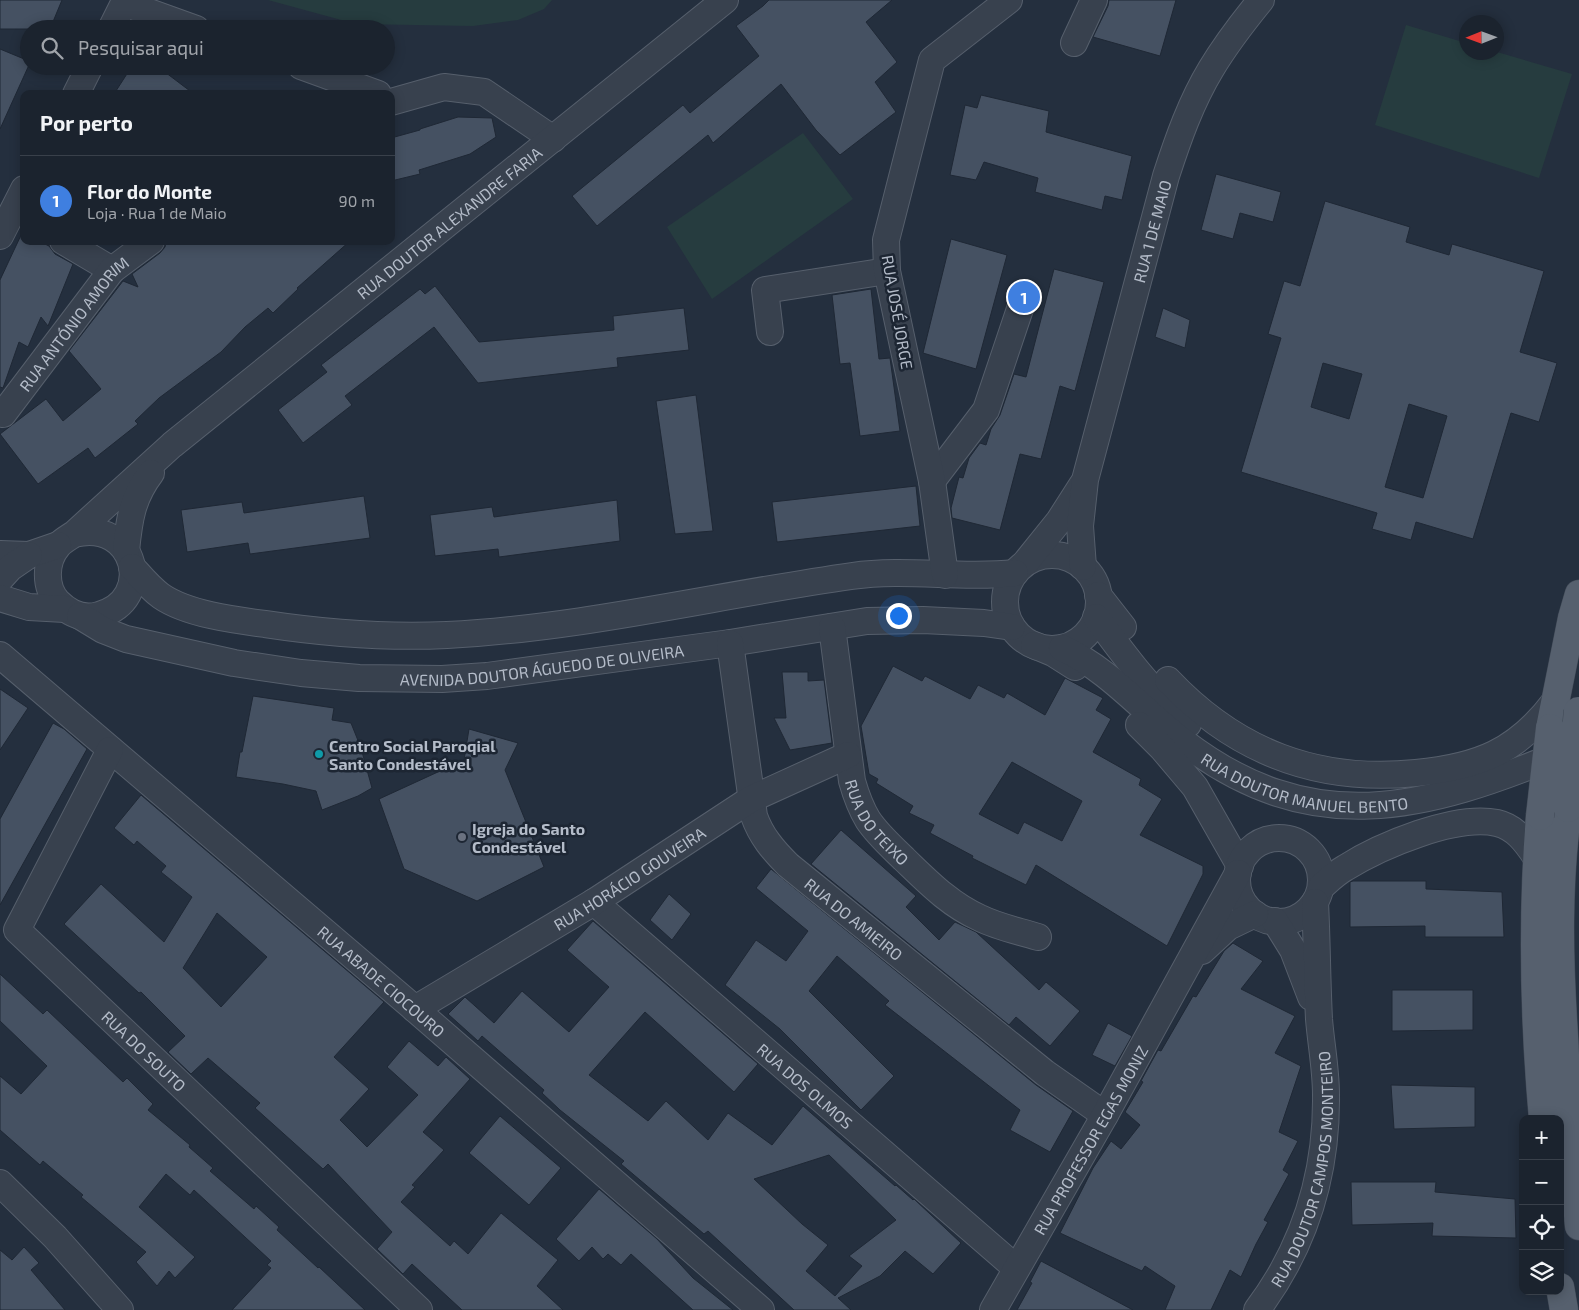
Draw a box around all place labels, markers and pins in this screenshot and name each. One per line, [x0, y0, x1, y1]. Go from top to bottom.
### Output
pin: 1 [1008, 278, 1040, 316]
place label: Centro Social Paroqial Santo Condestável [329, 736, 496, 773]
marker: Centro Social Paroqial Santo Condestável [313, 748, 325, 760]
place label: Igreja do Santo Condestável [472, 819, 585, 856]
marker: Igreja do Santo Condestável [456, 831, 468, 843]

